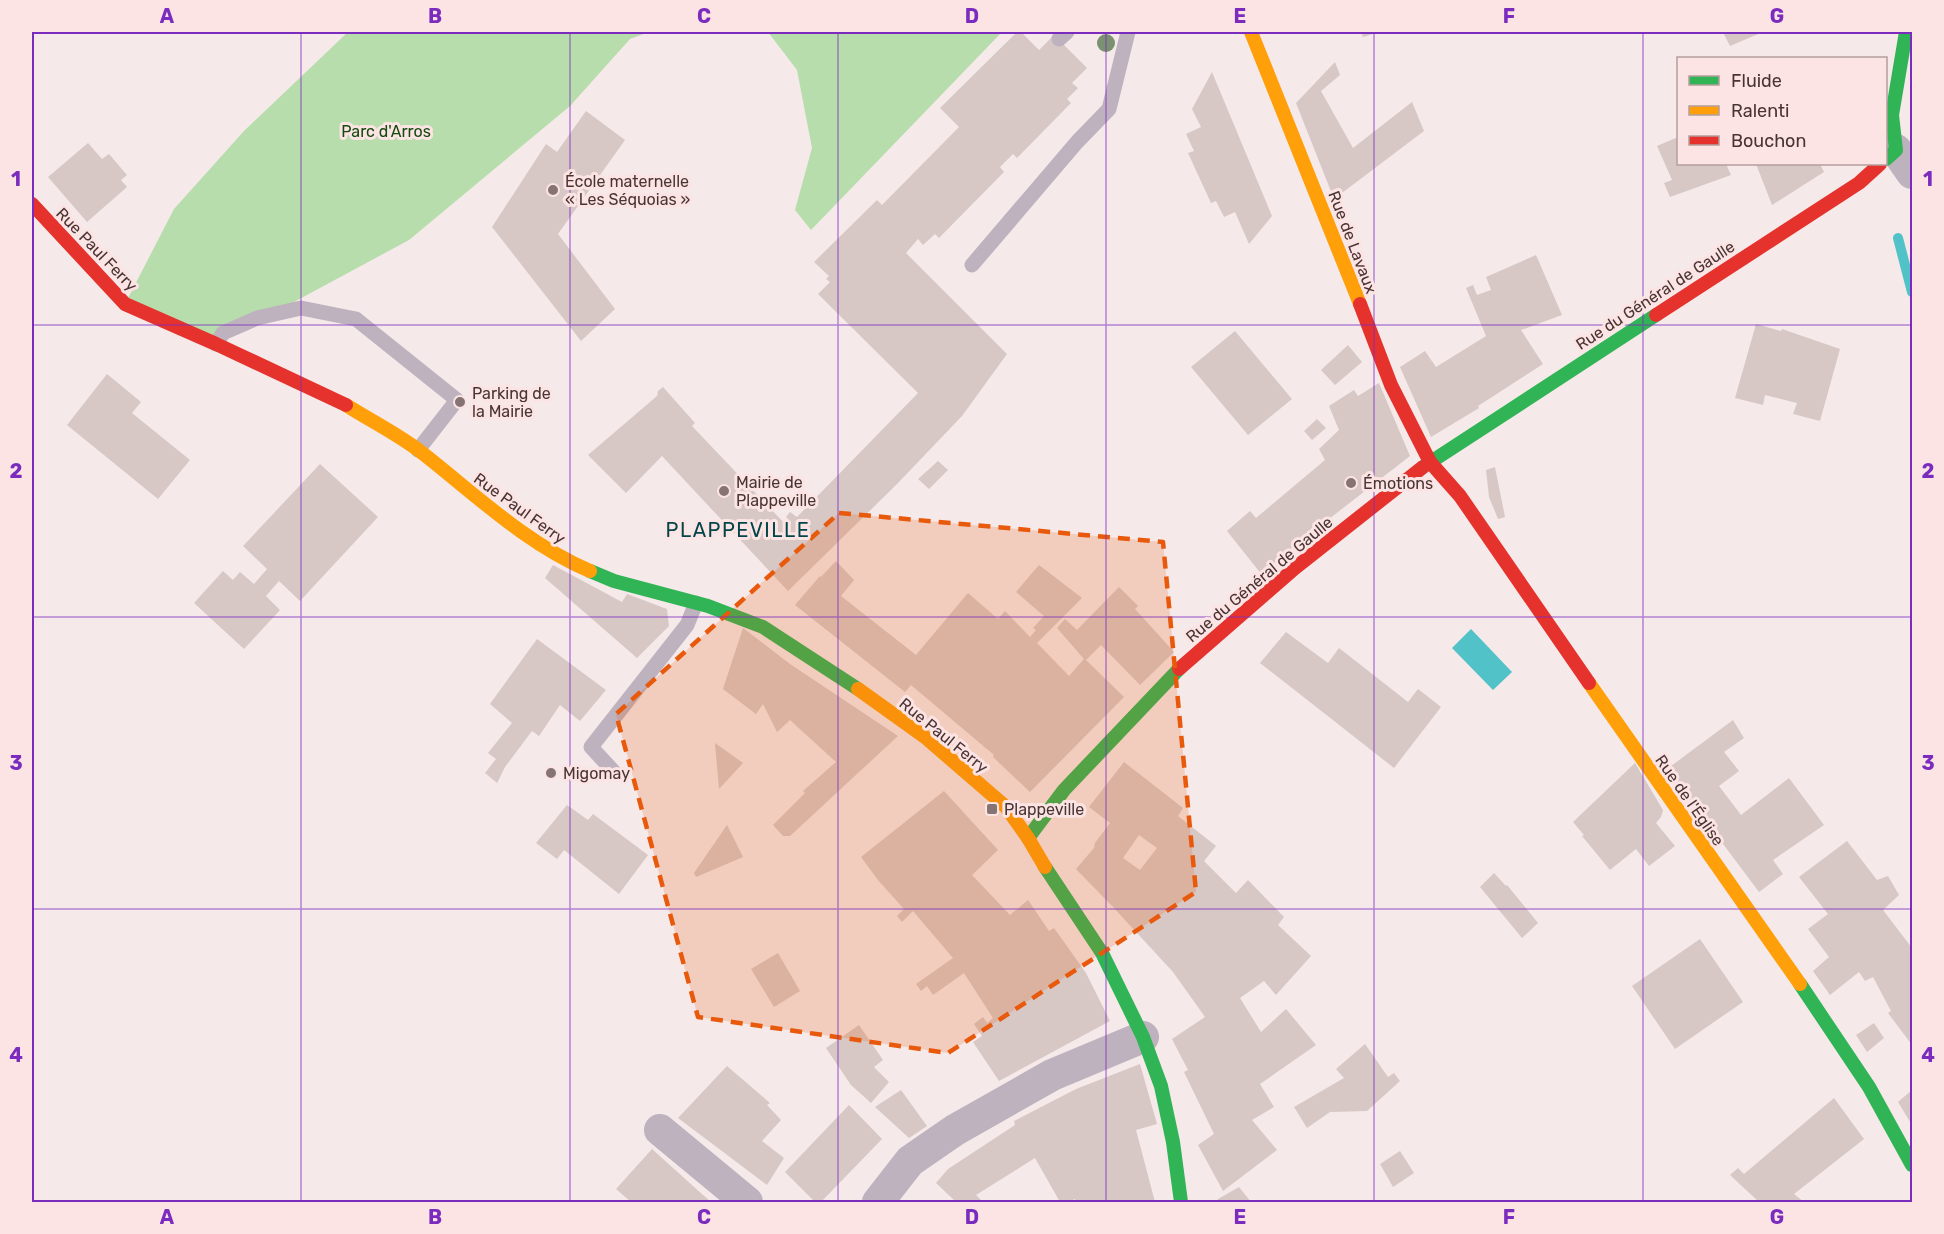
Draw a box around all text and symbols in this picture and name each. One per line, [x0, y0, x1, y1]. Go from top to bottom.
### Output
text: A [160, 4, 175, 28]
text: B [428, 4, 442, 28]
text: C [697, 4, 711, 28]
text: D [965, 4, 979, 28]
text: E [1234, 4, 1246, 28]
text: F [1503, 4, 1515, 28]
text: G [1770, 4, 1784, 28]
legend [1677, 57, 1887, 165]
text: Fluide [1731, 70, 1782, 92]
text: Ralenti [1731, 100, 1789, 122]
park label: Parc d'Arros [341, 122, 431, 141]
text: Bouchon [1731, 130, 1806, 152]
text: 1 [11, 167, 21, 191]
text: 1 [1923, 167, 1933, 191]
place label: École maternelle « Les Séquoias » [565, 172, 691, 209]
marker: École maternelle « Les Séquoias » [546, 183, 560, 197]
street label: Rue de Lavaux [1324, 188, 1381, 297]
street label: Rue Paul Ferry [52, 204, 141, 295]
street label: Rue du Général de Gaulle [1572, 237, 1738, 354]
place label: Parking de la Mairie [472, 384, 551, 421]
marker: Parking de la Mairie [453, 395, 467, 409]
text: 2 [10, 459, 23, 483]
text: 2 [1922, 459, 1935, 483]
street label: Rue Paul Ferry [470, 469, 569, 548]
place label: Mairie de Plappeville [736, 473, 816, 510]
place label: Émotions [1363, 474, 1433, 493]
marker: Émotions [1344, 476, 1358, 490]
marker: Mairie de Plappeville [717, 484, 731, 498]
street label: Rue du Général de Gaulle [1182, 512, 1337, 646]
district label: PLAPPEVILLE [666, 518, 810, 542]
street label: Rue Paul Ferry [896, 694, 992, 777]
text: 3 [9, 751, 23, 775]
street label: Rue de l'Église [1651, 751, 1728, 850]
text: 3 [1921, 751, 1935, 775]
place label: Migomay [563, 764, 630, 783]
marker: Migomay [544, 766, 558, 780]
place label: Plappeville [1004, 800, 1084, 819]
marker: Plappeville [985, 802, 999, 816]
text: 4 [9, 1043, 23, 1067]
text: 4 [1921, 1043, 1935, 1067]
text: A [160, 1205, 175, 1229]
text: B [428, 1205, 442, 1229]
text: C [697, 1205, 711, 1229]
text: D [965, 1205, 979, 1229]
text: E [1234, 1205, 1246, 1229]
text: F [1503, 1205, 1515, 1229]
text: G [1770, 1205, 1784, 1229]

